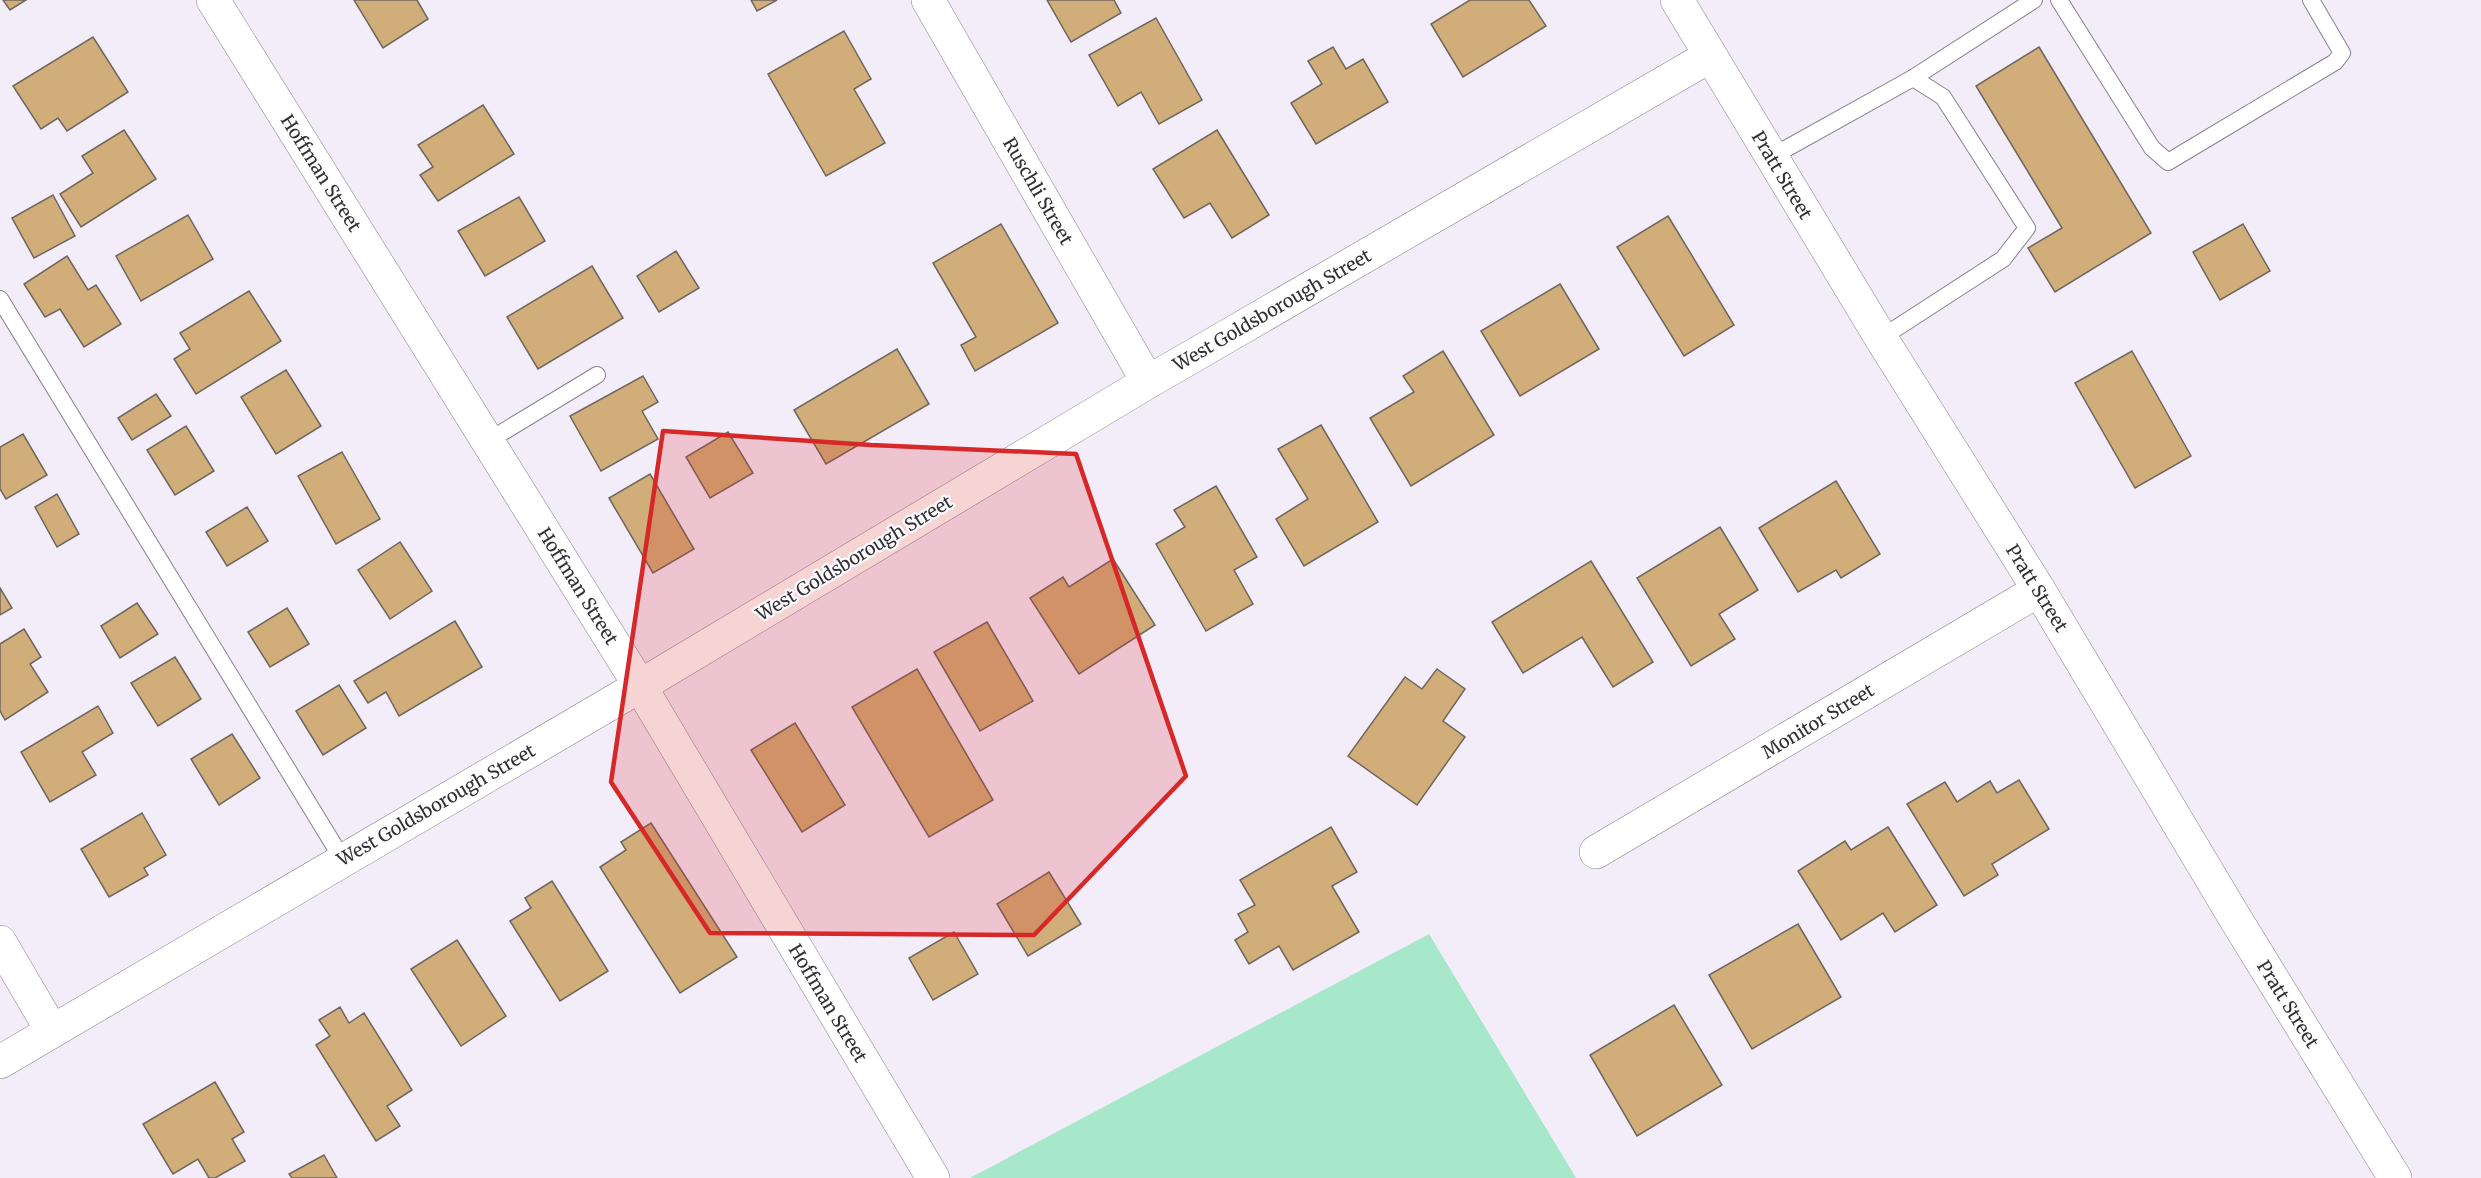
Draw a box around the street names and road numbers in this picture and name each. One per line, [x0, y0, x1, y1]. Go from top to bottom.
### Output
street label: Hoffman Street [276, 110, 366, 236]
street label: Pratt Street [1747, 127, 1817, 223]
street label: Ruschli Street [998, 133, 1078, 249]
street label: West Goldsborough Street [1168, 244, 1375, 377]
street label: West Goldsborough Street [751, 490, 956, 626]
street label: Hoffman Street [533, 523, 623, 649]
street label: Pratt Street [2001, 540, 2073, 636]
street label: Monitor Street [1758, 679, 1878, 763]
street label: West Goldsborough Street [332, 739, 539, 872]
street label: Hoffman Street [784, 940, 872, 1066]
street label: Pratt Street [2252, 956, 2324, 1052]

